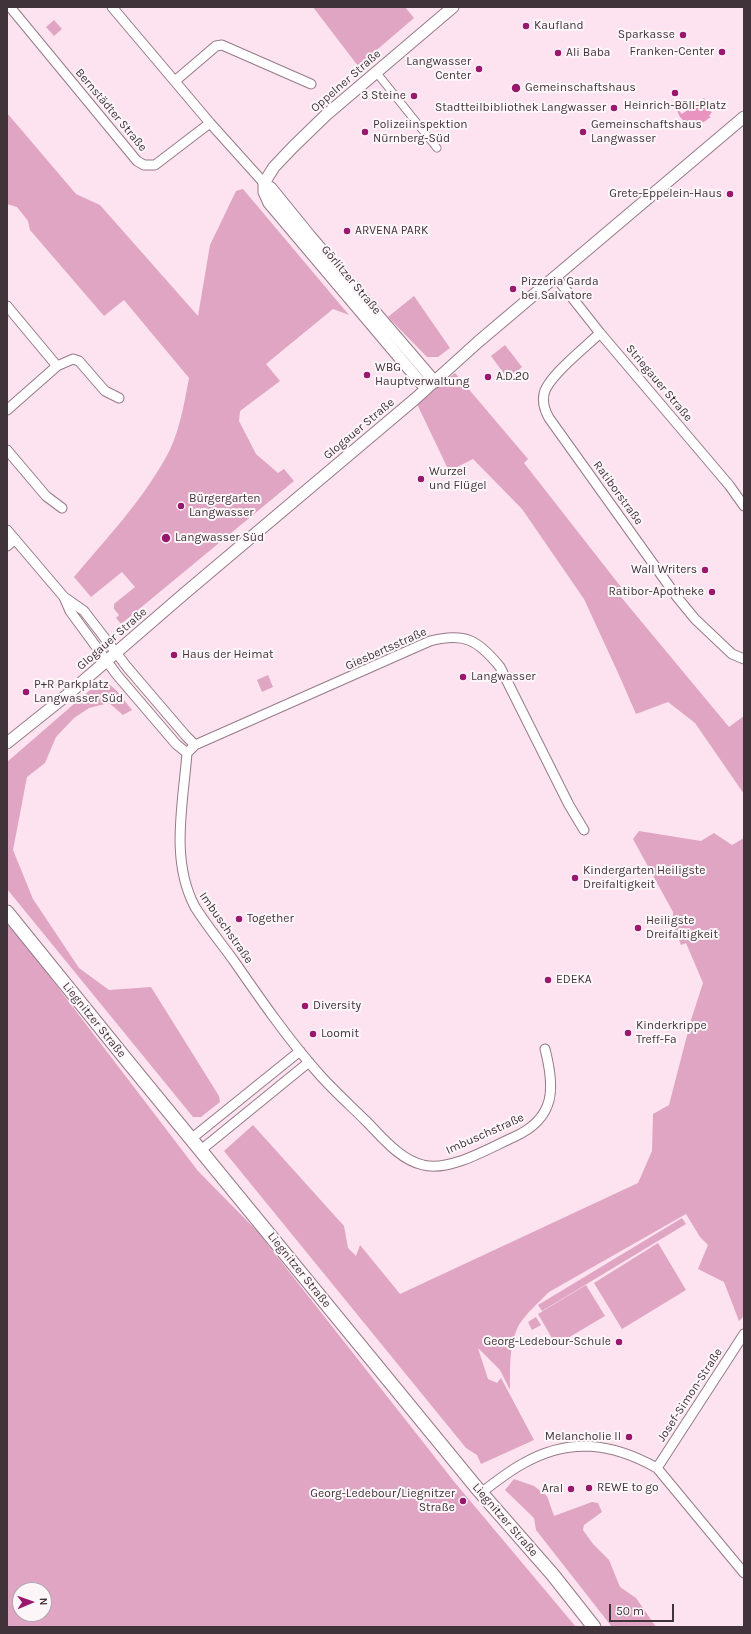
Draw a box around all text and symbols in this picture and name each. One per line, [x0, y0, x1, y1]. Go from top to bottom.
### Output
place label: Kaufland [534, 19, 584, 33]
marker: Kaufland [521, 21, 531, 31]
place label: Sparkasse [618, 28, 675, 42]
marker: Sparkasse [678, 30, 688, 40]
place label: Franken-Center [629, 45, 714, 59]
place label: Ali Baba [566, 46, 610, 60]
street label: Oppelner Straße [308, 47, 384, 115]
marker: Franken-Center [717, 47, 727, 57]
marker: Ali Baba [553, 48, 563, 58]
place label: Langwasser Center [406, 55, 471, 83]
marker: Langwasser Center [474, 64, 484, 74]
street label: Bernstädter Straße [72, 66, 150, 154]
place label: Gemeinschaftshaus [525, 81, 636, 95]
marker: Gemeinschaftshaus [510, 82, 522, 94]
marker: Heinrich-Böll-Platz [670, 88, 680, 98]
place label: 3 Steine [361, 89, 406, 103]
marker: 3 Steine [409, 91, 419, 101]
place label: Heinrich-Böll-Platz [624, 99, 726, 113]
place label: Stadtteilbibliothek Langwasser [435, 101, 606, 115]
marker: Stadtteilbibliothek Langwasser [609, 103, 619, 113]
place label: Polizeiinspektion Nürnberg-Süd [373, 118, 468, 146]
place label: Gemeinschaftshaus Langwasser [591, 118, 702, 146]
marker: Polizeiinspektion Nürnberg-Süd [360, 127, 370, 137]
marker: Gemeinschaftshaus Langwasser [578, 127, 588, 137]
place label: Grete-Eppelein-Haus [609, 187, 722, 201]
marker: Grete-Eppelein-Haus [725, 189, 735, 199]
place label: ARVENA PARK [355, 224, 428, 238]
marker: ARVENA PARK [342, 226, 352, 236]
street label: Görlitzer Straße [318, 243, 384, 317]
place label: Pizzeria Garda bei Salvatore [521, 275, 599, 303]
marker: Pizzeria Garda bei Salvatore [508, 284, 518, 294]
street label: Striegauer Straße [623, 342, 695, 424]
place label: WBG Hauptverwaltung [375, 361, 469, 389]
marker: WBG Hauptverwaltung [362, 370, 372, 380]
place label: A.D.20 [496, 370, 529, 384]
marker: A.D.20 [483, 372, 493, 382]
street label: Glogauer Straße [321, 395, 397, 463]
street label: Ratiborstraße [590, 458, 646, 528]
place label: Wurzel und Flügel [429, 465, 487, 493]
marker: Wurzel und Flügel [416, 474, 426, 484]
place label: Bürgergarten Langwasser [189, 492, 261, 520]
marker: Bürgergarten Langwasser [176, 501, 186, 511]
place label: Langwasser Süd [175, 531, 264, 545]
marker: Langwasser Süd [160, 532, 172, 544]
place label: Wall Writers [631, 563, 697, 577]
marker: Wall Writers [700, 565, 710, 575]
place label: Ratibor-Apotheke [608, 585, 704, 599]
marker: Ratibor-Apotheke [707, 587, 717, 597]
street label: Glogauer Straße [74, 605, 150, 673]
street label: Giesbertsstraße [343, 625, 429, 673]
place label: Haus der Heimat [182, 648, 274, 662]
marker: Haus der Heimat [169, 650, 179, 660]
place label: Langwasser [471, 670, 536, 684]
marker: Langwasser [458, 672, 468, 682]
place label: P+R Parkplatz Langwasser Süd [34, 678, 123, 706]
marker: P+R Parkplatz Langwasser Süd [21, 687, 31, 697]
place label: Kindergarten Heiligste Dreifaltigkeit [583, 864, 705, 892]
marker: Kindergarten Heiligste Dreifaltigkeit [570, 873, 580, 883]
street label: Imbuschstraße [196, 889, 256, 967]
place label: Together [247, 912, 294, 926]
marker: Together [234, 914, 244, 924]
place label: Heiligste Dreifaltigkeit [646, 914, 718, 942]
marker: Heiligste Dreifaltigkeit [633, 923, 643, 933]
place label: EDEKA [556, 973, 592, 987]
marker: EDEKA [543, 975, 553, 985]
street label: Liegnitzer Straße [59, 979, 129, 1061]
place label: Diversity [313, 999, 361, 1013]
marker: Diversity [300, 1001, 310, 1011]
place label: Kinderkrippe Treff-Fa [636, 1019, 707, 1047]
place label: Loomit [321, 1027, 359, 1041]
marker: Kinderkrippe Treff-Fa [623, 1028, 633, 1038]
marker: Loomit [308, 1029, 318, 1039]
street label: Imbuschstraße [444, 1110, 526, 1158]
street label: Liegnitzer Straße [264, 1229, 334, 1311]
place label: Georg-Ledebour-Schule [483, 1335, 611, 1349]
marker: Georg-Ledebour-Schule [614, 1337, 624, 1347]
street label: Josef-Simon-Straße [654, 1346, 726, 1444]
place label: Melancholie II [545, 1430, 621, 1444]
marker: Melancholie II [624, 1432, 634, 1442]
street label: Liegnitzer Straße [469, 1480, 541, 1560]
place label: REWE to go [597, 1481, 659, 1495]
place label: Aral [542, 1482, 563, 1496]
marker: REWE to go [584, 1483, 594, 1493]
marker: Aral [566, 1484, 576, 1494]
place label: Georg-Ledebour/Liegnitzer Straße [310, 1487, 455, 1515]
marker: Georg-Ledebour/Liegnitzer Straße [458, 1496, 468, 1506]
north arrow [12, 1582, 52, 1622]
scale bar [611, 1596, 676, 1622]
text: N [37, 1597, 50, 1606]
text: 50 m [616, 1604, 644, 1618]

